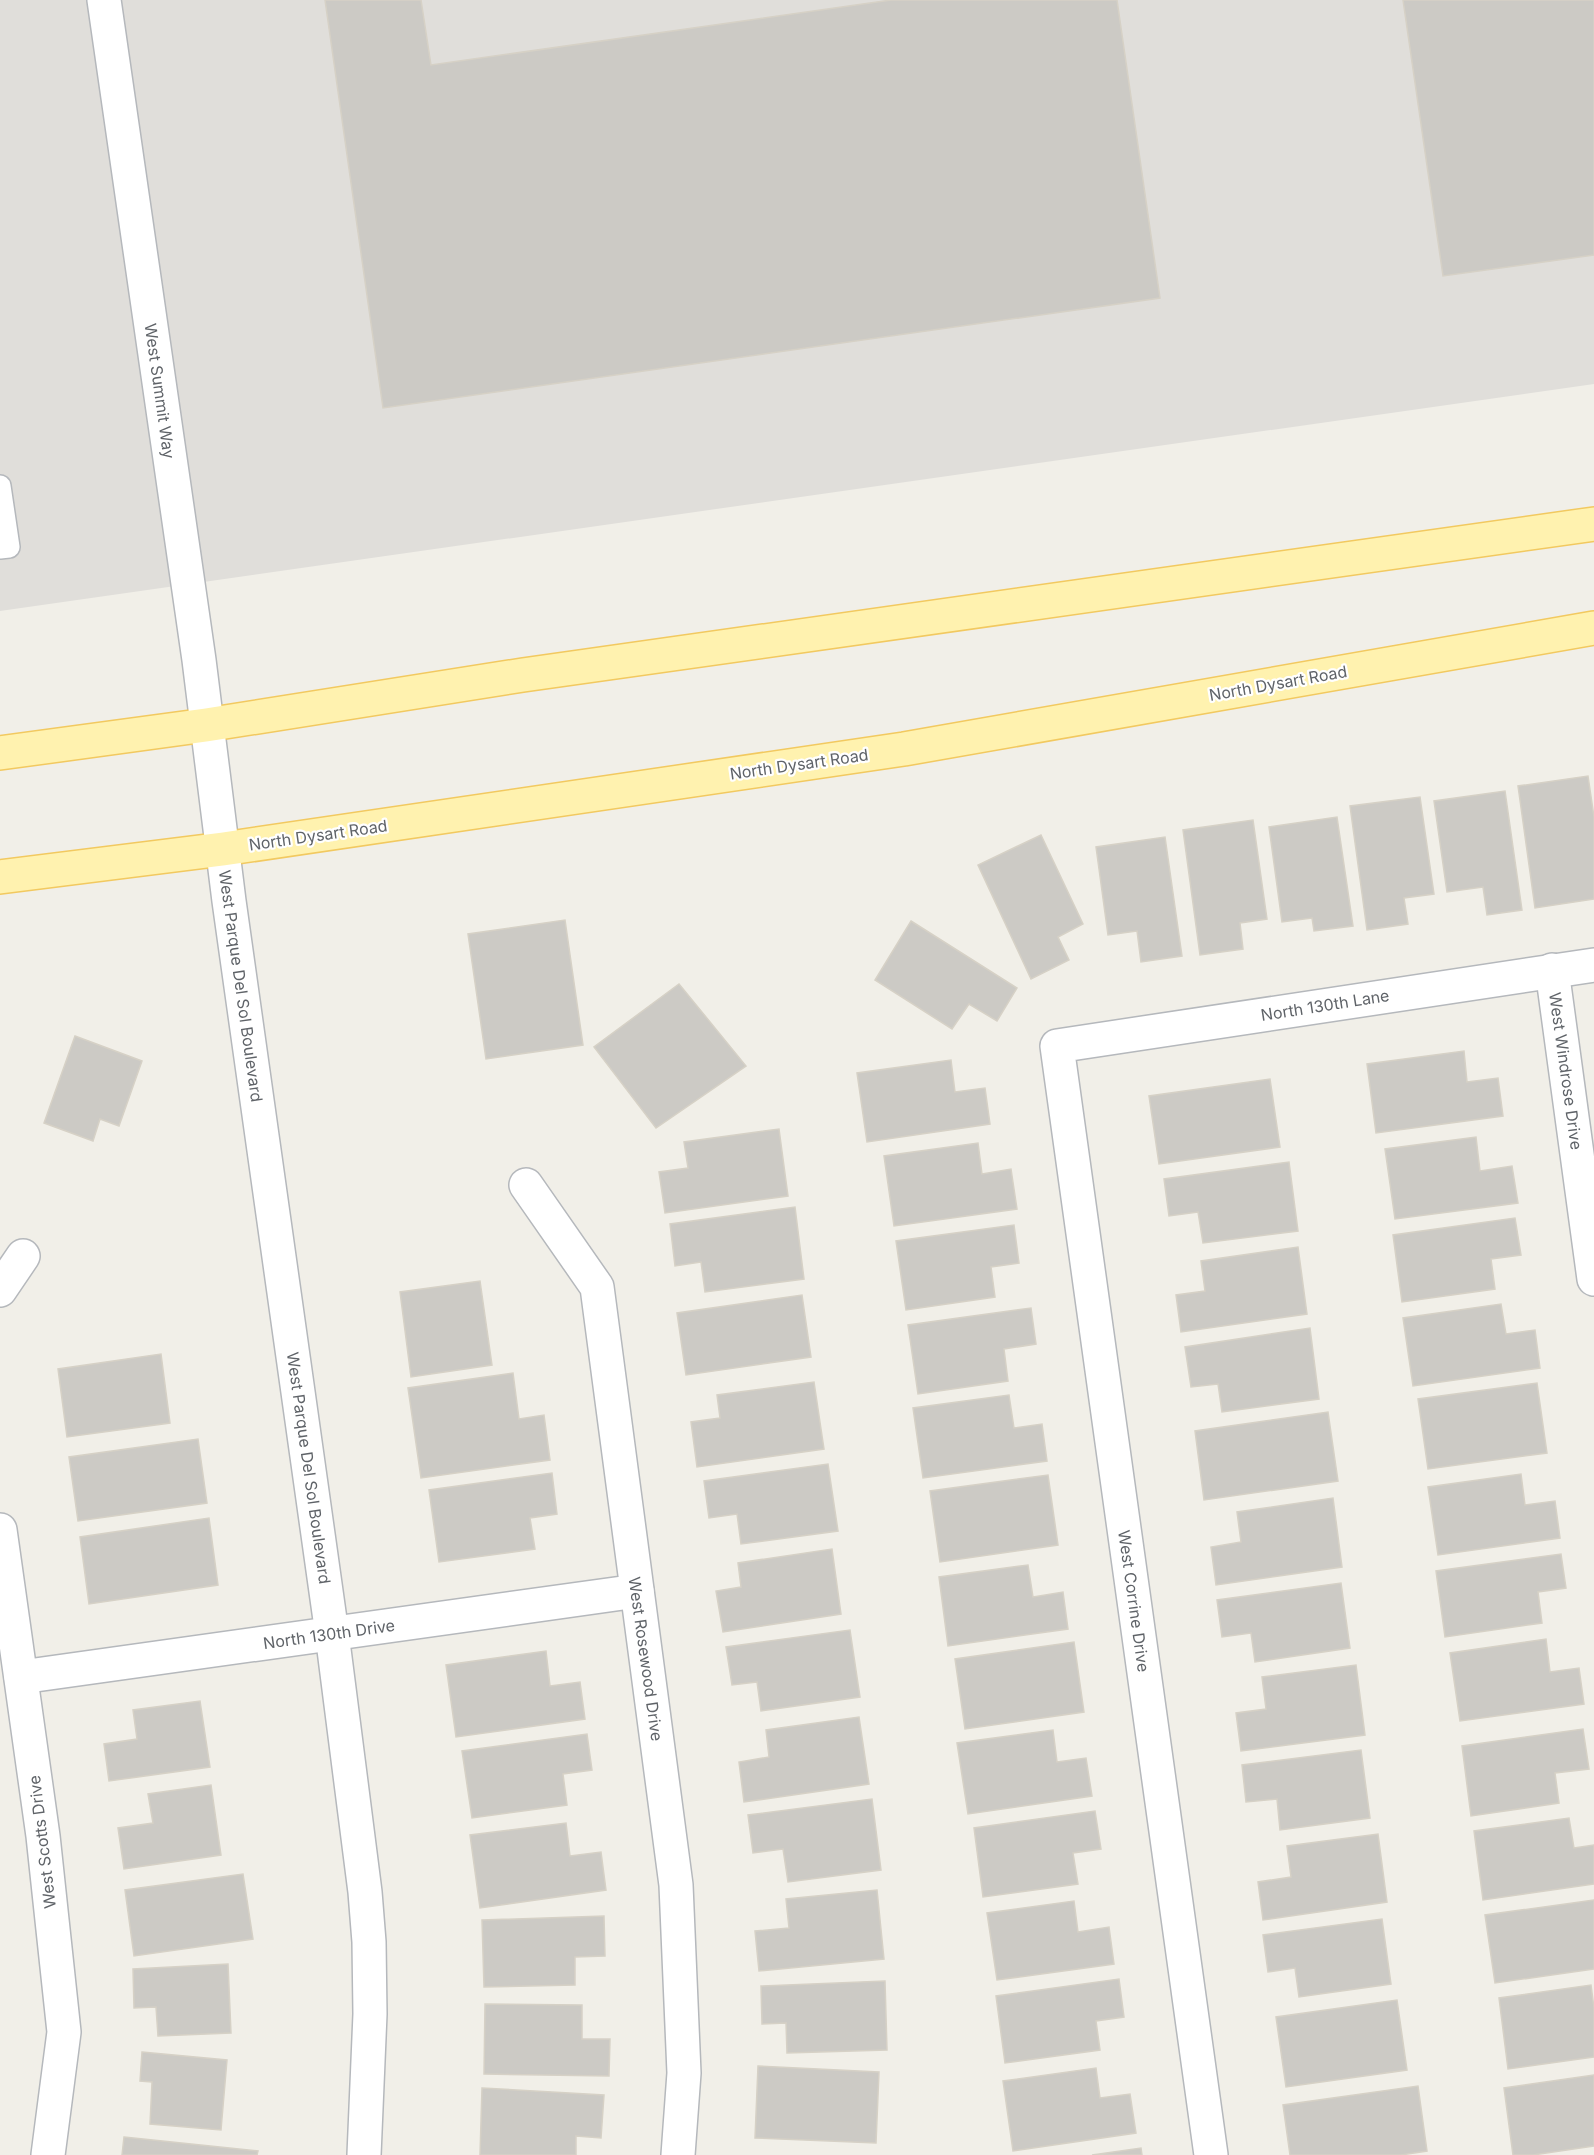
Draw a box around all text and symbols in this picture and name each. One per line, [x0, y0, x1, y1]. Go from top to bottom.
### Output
street label: West Summit Way [141, 322, 179, 460]
street label: North Dysart Road [1207, 661, 1349, 705]
street label: North Dysart Road [728, 744, 870, 784]
street label: North Dysart Road [247, 815, 389, 855]
street label: West Parque Del Sol Boulevard [215, 869, 267, 1103]
street label: North 130th Lane [1259, 985, 1391, 1025]
street label: West Windrose Drive [1545, 991, 1587, 1151]
street label: West Parque Del Sol Boulevard [283, 1351, 335, 1585]
street label: West Corrine Drive [1114, 1529, 1154, 1673]
street label: West Rosewood Drive [625, 1576, 667, 1742]
street label: North 130th Drive [262, 1615, 396, 1653]
street label: West Scotts Drive [24, 1774, 60, 1910]

